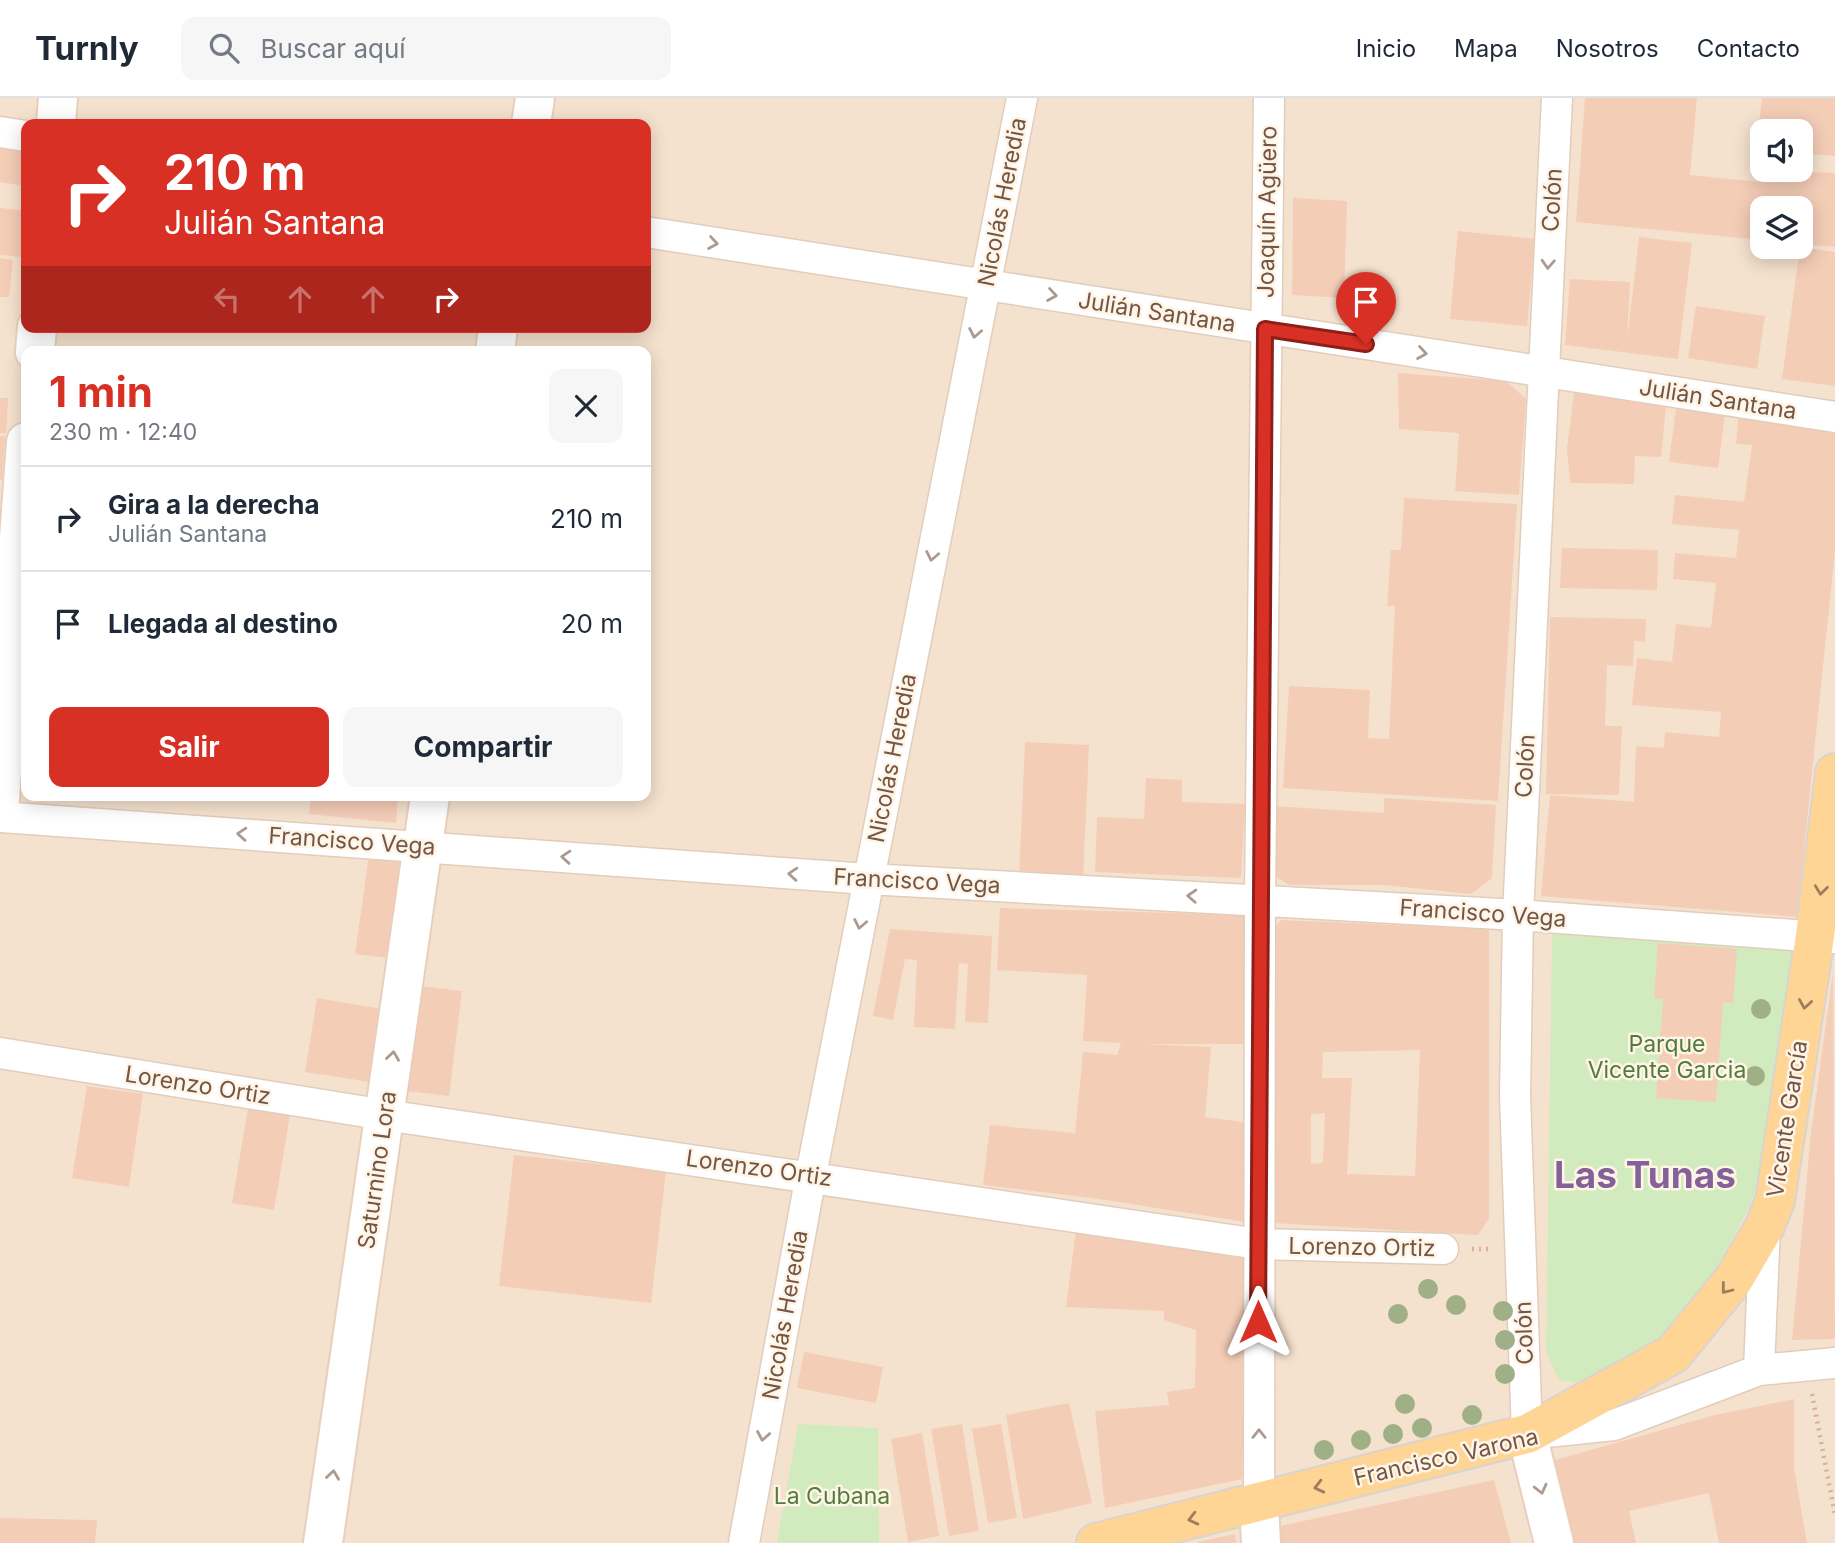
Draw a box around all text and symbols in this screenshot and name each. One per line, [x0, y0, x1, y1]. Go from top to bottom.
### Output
search box [181, 17, 671, 80]
text: Turnly [35, 28, 139, 68]
icon: search [205, 29, 243, 67]
text: Buscar aquí [261, 33, 406, 64]
text: Inicio [1356, 34, 1416, 63]
text: Mapa [1454, 34, 1518, 63]
text: Nosotros [1556, 34, 1659, 63]
text: Contacto [1697, 34, 1800, 63]
street label: Nicolás Heredia [972, 115, 1032, 289]
map controls [1750, 119, 1813, 259]
button: sound [1750, 119, 1813, 182]
street label: Joaquín Agüero [1251, 126, 1283, 298]
text: 210 m [164, 143, 305, 202]
icon: right [49, 147, 140, 238]
street label: Colón [1536, 168, 1568, 232]
button: layers [1750, 196, 1813, 259]
text: Julián Santana [164, 203, 385, 242]
one-way arrow [707, 235, 719, 250]
one-way arrow [1541, 259, 1556, 270]
pin [1336, 272, 1396, 344]
icon: left [208, 280, 246, 318]
icon: ahead [281, 280, 319, 318]
icon: ahead [354, 280, 392, 318]
icon: right [427, 280, 465, 318]
icon: arrive [1347, 283, 1385, 321]
street label: Julián Santana [1076, 286, 1238, 338]
one-way arrow [1046, 288, 1058, 303]
one-way arrow [969, 327, 984, 339]
one-way arrow [1416, 345, 1428, 360]
text: 1 min [49, 366, 153, 417]
button: close [549, 369, 623, 443]
street label: Julián Santana [1637, 373, 1799, 425]
text: 230 m · 12:40 [49, 418, 197, 446]
text: Gira a la derecha [108, 489, 320, 520]
icon: right [49, 500, 87, 538]
text: 210 m [550, 503, 623, 534]
text: Julián Santana [108, 520, 267, 548]
one-way arrow [925, 550, 940, 562]
icon: arrive [49, 605, 87, 643]
text: Llegada al destino [108, 608, 338, 639]
text: 20 m [561, 608, 623, 639]
street label: Nicolás Heredia [862, 671, 922, 845]
button: Salir [49, 707, 329, 787]
button: Compartir [343, 707, 623, 787]
street label: Colón [1509, 734, 1541, 798]
street label: Francisco Vega [268, 821, 436, 861]
one-way arrow [236, 827, 247, 842]
one-way arrow [561, 850, 572, 865]
street label: Francisco Vega [833, 863, 1001, 899]
one-way arrow [788, 867, 799, 882]
one-way arrow [1813, 884, 1828, 895]
one-way arrow [1186, 889, 1197, 904]
street label: Francisco Vega [1399, 893, 1567, 933]
one-way arrow [853, 918, 868, 930]
one-way arrow [1798, 998, 1813, 1010]
park label: Parque Vicente Garcia [1588, 1030, 1746, 1084]
street label: Vicente García [1761, 1038, 1813, 1200]
one-way arrow [386, 1050, 401, 1062]
street label: Lorenzo Ortiz [123, 1060, 273, 1110]
street label: Saturnino Lora [352, 1089, 402, 1251]
street label: Lorenzo Ortiz [684, 1144, 834, 1192]
district label: Las Tunas [1554, 1152, 1736, 1197]
street label: Nicolás Heredia [756, 1228, 814, 1402]
street label: Lorenzo Ortiz [1288, 1232, 1436, 1262]
one-way arrow [1722, 1281, 1734, 1294]
position arrow [1221, 1285, 1295, 1359]
street label: Colón [1509, 1301, 1539, 1365]
street label: Francisco Varona [1351, 1422, 1541, 1492]
one-way arrow [1251, 1429, 1267, 1439]
one-way arrow [757, 1430, 772, 1442]
one-way arrow [325, 1470, 340, 1481]
one-way arrow [1313, 1479, 1325, 1493]
park label: La Cubana [774, 1482, 890, 1510]
one-way arrow [1533, 1482, 1547, 1494]
one-way arrow [1187, 1511, 1199, 1525]

